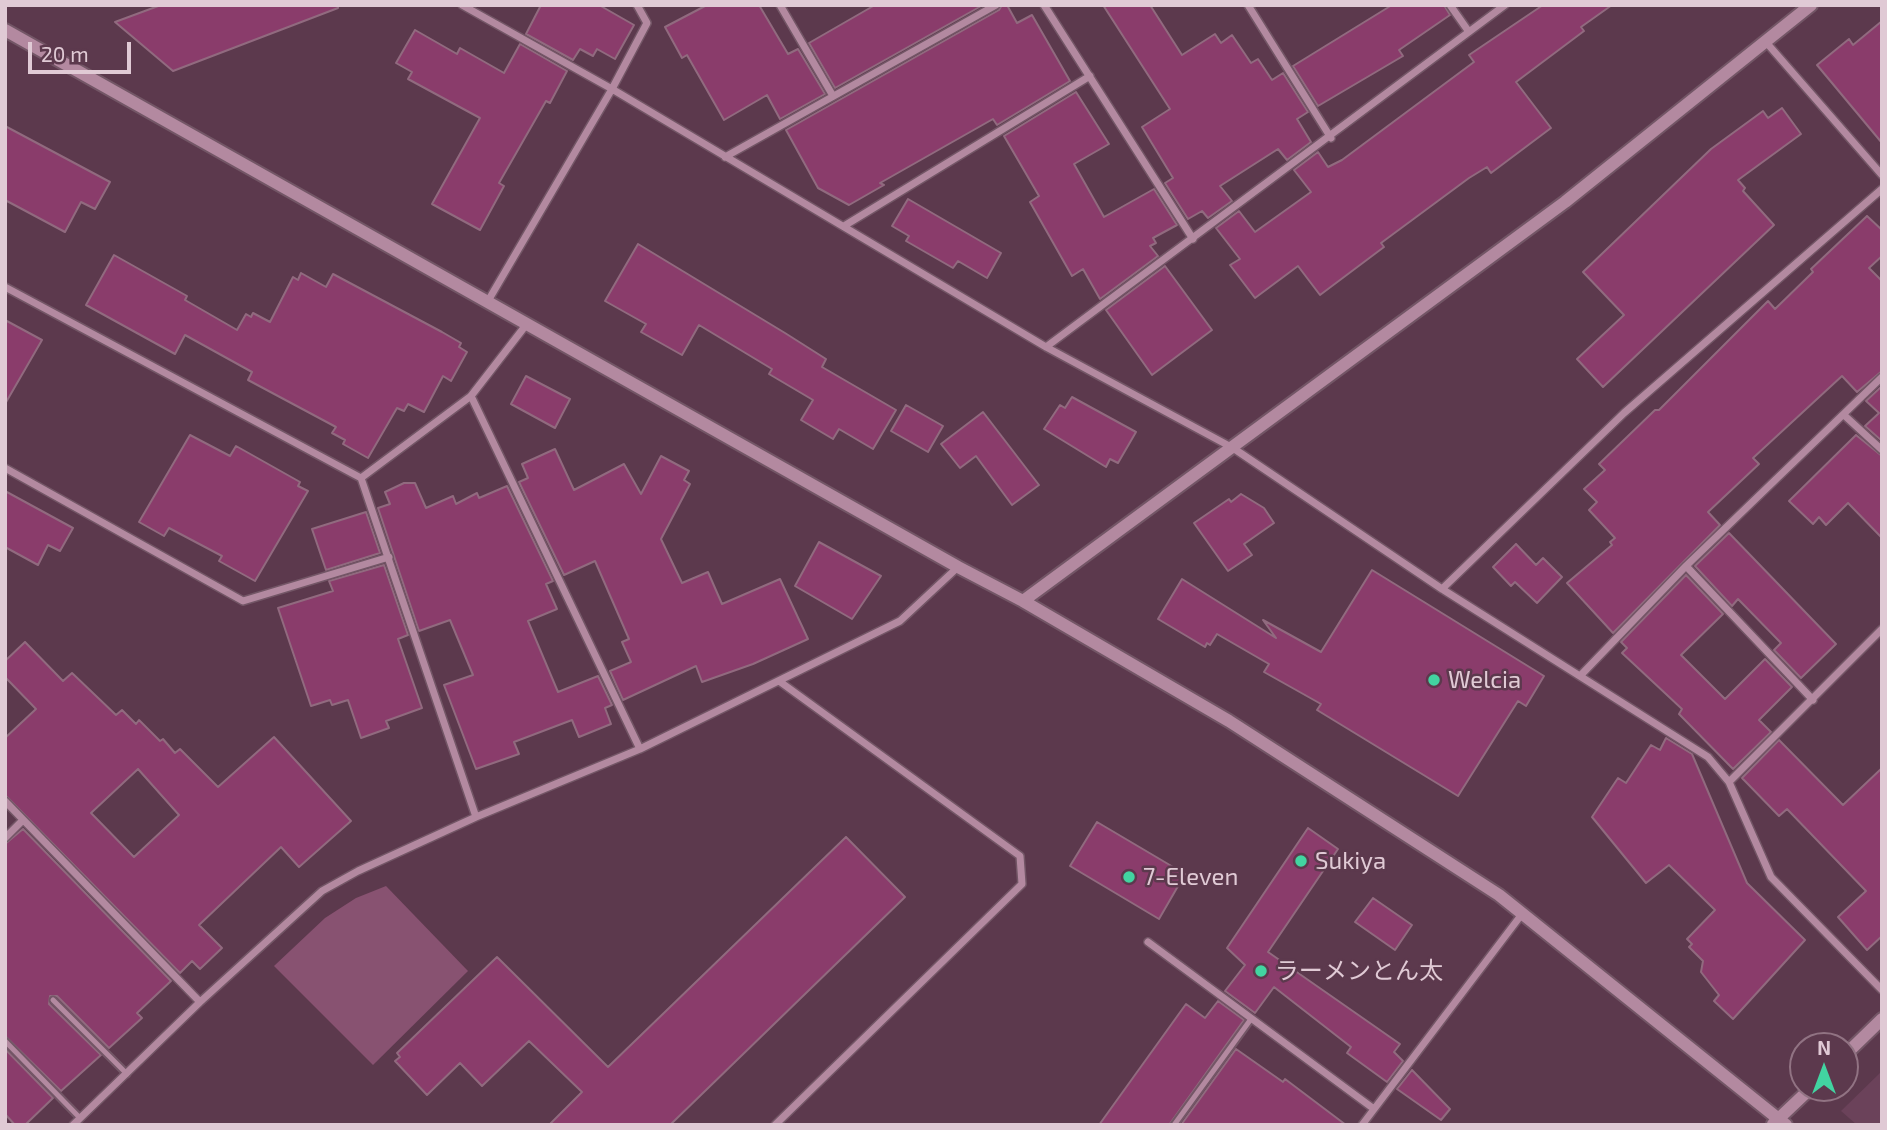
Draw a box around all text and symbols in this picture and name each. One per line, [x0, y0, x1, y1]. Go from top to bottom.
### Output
scale bar [32, 28, 135, 72]
text: 20 m [41, 41, 89, 66]
place label: Welcia [1448, 666, 1521, 694]
marker: Welcia [1426, 672, 1442, 688]
place label: Sukiya [1315, 847, 1386, 875]
marker: Sukiya [1293, 853, 1309, 869]
place label: 7-Eleven [1143, 863, 1238, 891]
marker: 7-Eleven [1121, 869, 1137, 885]
place label: ラーメンとん太 [1275, 957, 1443, 985]
marker: ラーメンとん太 [1253, 963, 1269, 979]
north arrow [1789, 1032, 1859, 1102]
text: N [1817, 1036, 1831, 1059]

